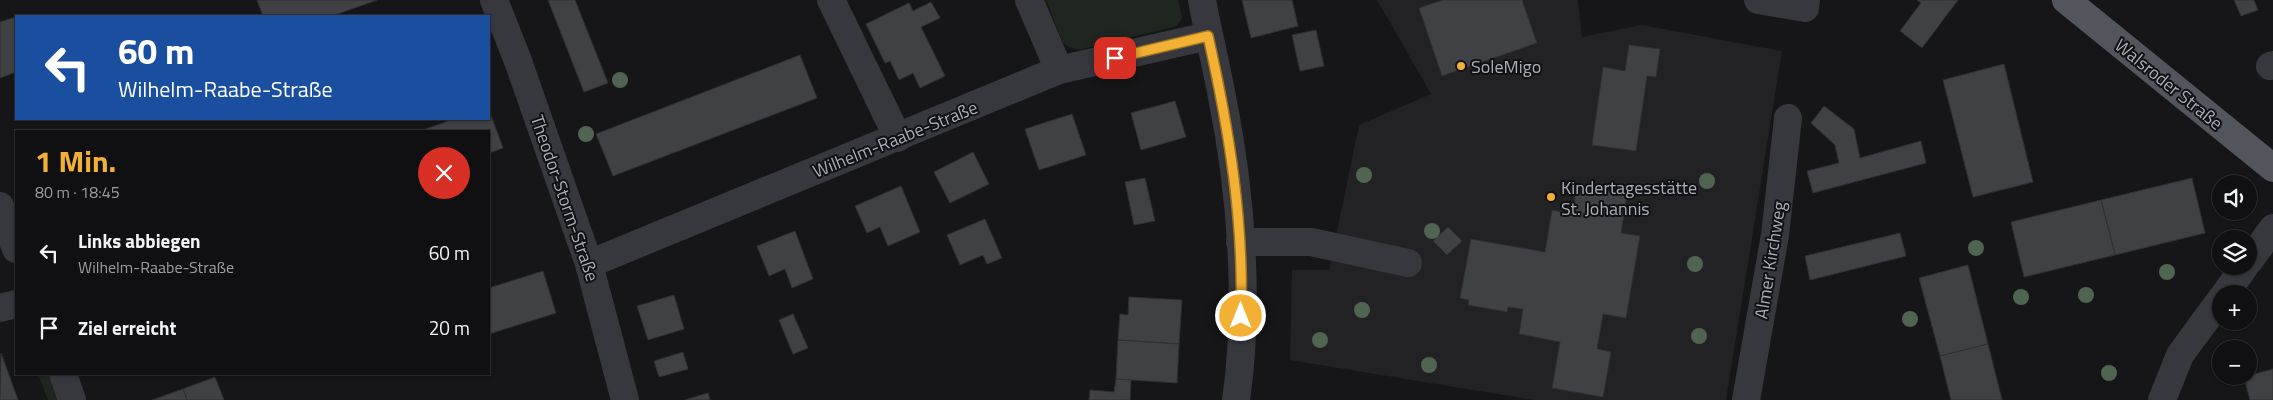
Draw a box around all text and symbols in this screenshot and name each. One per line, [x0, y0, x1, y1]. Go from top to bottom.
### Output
text: 60 m [118, 24, 194, 78]
street label: Walsroder Straße [2109, 32, 2229, 136]
icon: left [35, 35, 100, 100]
pin [1094, 37, 1136, 79]
icon: arrive [1101, 44, 1129, 72]
place label: SoleMigo [1471, 53, 1541, 80]
marker: SoleMigo [1455, 60, 1467, 72]
text: Wilhelm-Raabe-Straße [118, 72, 333, 106]
street label: Wilhelm-Raabe-Straße [809, 94, 981, 184]
street label: Theodor-Storm-Straße [524, 111, 606, 285]
text: 1 Min. [35, 138, 116, 184]
button: close [418, 147, 470, 199]
place label: Kindertagesstätte St. Johannis [1561, 174, 1697, 222]
map controls [2212, 175, 2257, 385]
button: sound [2212, 175, 2257, 220]
text: 80 m · 18:45 [35, 180, 120, 204]
marker: Kindertagesstätte St. Johannis [1545, 191, 1557, 203]
street label: Almer Kirchweg [1747, 199, 1793, 321]
text: Links abbiegen [78, 226, 201, 255]
button: layers [2212, 230, 2257, 275]
text: 60 m [429, 238, 470, 267]
icon: left [35, 239, 63, 267]
text: Wilhelm-Raabe-Straße [78, 255, 234, 279]
button: + [2212, 285, 2257, 330]
position arrow [1214, 289, 1266, 341]
text: Ziel erreicht [78, 313, 176, 342]
text: 20 m [429, 313, 470, 342]
icon: arrive [35, 314, 63, 342]
button: − [2212, 340, 2257, 385]

